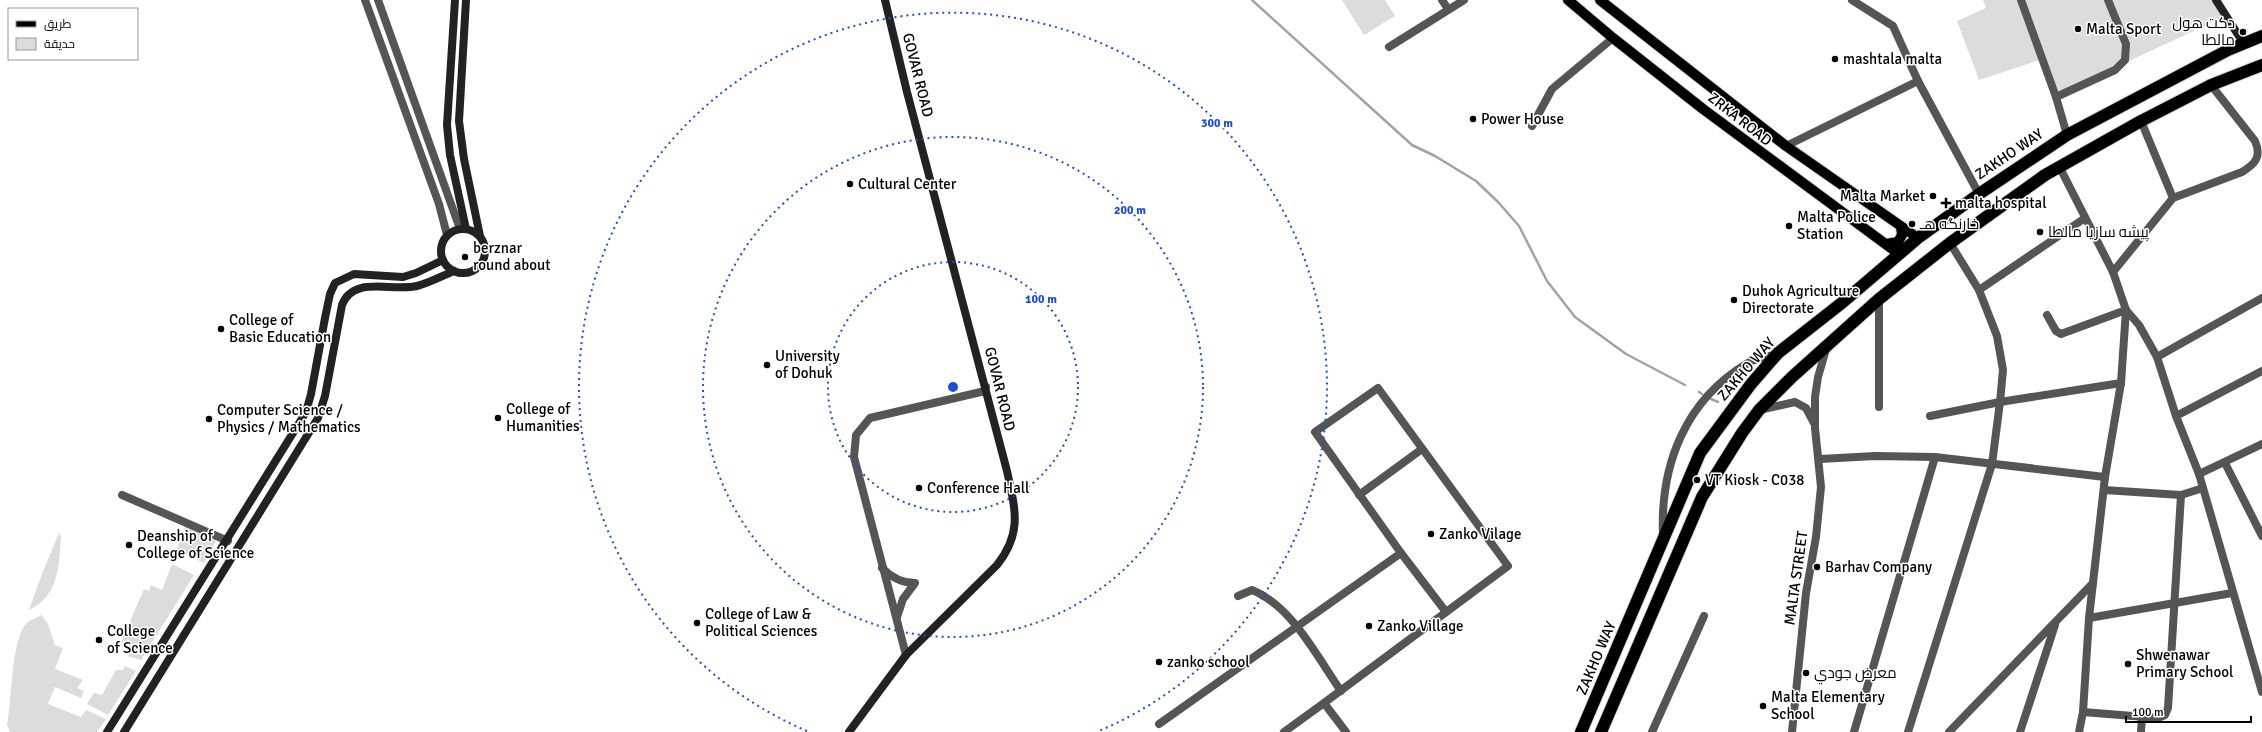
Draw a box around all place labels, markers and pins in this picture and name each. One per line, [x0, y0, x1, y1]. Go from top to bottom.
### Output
place label: دكت هول مالطا [2172, 14, 2235, 49]
place label: Malta Sport [2086, 20, 2161, 38]
marker: Malta Sport [2073, 24, 2083, 34]
marker: دكت هول مالطا [2238, 27, 2248, 37]
place label: mashtala malta [1843, 50, 1942, 68]
marker: mashtala malta [1830, 54, 1840, 64]
place label: Power House [1481, 110, 1564, 128]
marker: Power House [1468, 114, 1478, 124]
place label: Cultural Center [858, 175, 957, 193]
marker: Cultural Center [845, 179, 855, 189]
place label: Malta Market [1840, 187, 1925, 205]
marker: Malta Market [1928, 191, 1938, 201]
place label: malta hospital [1955, 194, 2047, 212]
marker: malta hospital [1940, 197, 1952, 209]
place label: Malta Police Station [1797, 208, 1876, 243]
place label: خارنگه هـ [1919, 215, 1979, 233]
marker: خارنگه هـ [1907, 219, 1917, 229]
marker: Malta Police Station [1784, 221, 1794, 231]
place label: پيشه سازيا مالطا [2048, 223, 2149, 242]
marker: پيشه سازيا مالطا [2035, 227, 2045, 237]
place label: berznar round about [473, 239, 550, 274]
marker: berznar round about [460, 252, 470, 262]
place label: Duhok Agriculture Directorate [1742, 282, 1859, 317]
marker: Duhok Agriculture Directorate [1729, 295, 1739, 305]
place label: College of Basic Education [229, 311, 331, 346]
marker: College of Basic Education [216, 324, 226, 334]
place label: University of Dohuk [775, 347, 840, 382]
marker: University of Dohuk [762, 360, 772, 370]
centre of rings [946, 380, 960, 394]
place label: College of Humanities [506, 400, 580, 435]
place label: Computer Science / Physics / Mathematics [217, 401, 361, 436]
marker: College of Humanities [493, 413, 503, 423]
marker: Computer Science / Physics / Mathematics [204, 414, 214, 424]
place label: VT Kiosk - C038 [1705, 471, 1804, 489]
marker: VT Kiosk - C038 [1692, 475, 1702, 485]
place label: Conference Hall [927, 479, 1029, 497]
marker: Conference Hall [914, 483, 924, 493]
place label: Zanko Vilage [1439, 525, 1521, 543]
place label: Deanship of College of Science [137, 527, 254, 562]
marker: Zanko Vilage [1426, 529, 1436, 539]
marker: Deanship of College of Science [124, 540, 134, 550]
place label: Barhav Company [1825, 558, 1932, 576]
marker: Barhav Company [1812, 562, 1822, 572]
place label: College of Law & Political Sciences [705, 605, 818, 640]
place label: Zanko Village [1377, 617, 1464, 635]
marker: College of Law & Political Sciences [692, 618, 702, 628]
marker: Zanko Village [1364, 621, 1374, 631]
place label: College of Science [107, 622, 173, 657]
marker: College of Science [94, 635, 104, 645]
place label: Shwenawar Primary School [2136, 646, 2233, 681]
place label: zanko school [1167, 653, 1250, 671]
marker: zanko school [1154, 657, 1164, 667]
marker: Shwenawar Primary School [2123, 659, 2133, 669]
place label: معرض جودي [1814, 664, 1897, 685]
marker: معرض جودي [1801, 668, 1811, 678]
place label: Malta Elementary School [1771, 688, 1885, 723]
marker: Malta Elementary School [1758, 701, 1768, 711]

